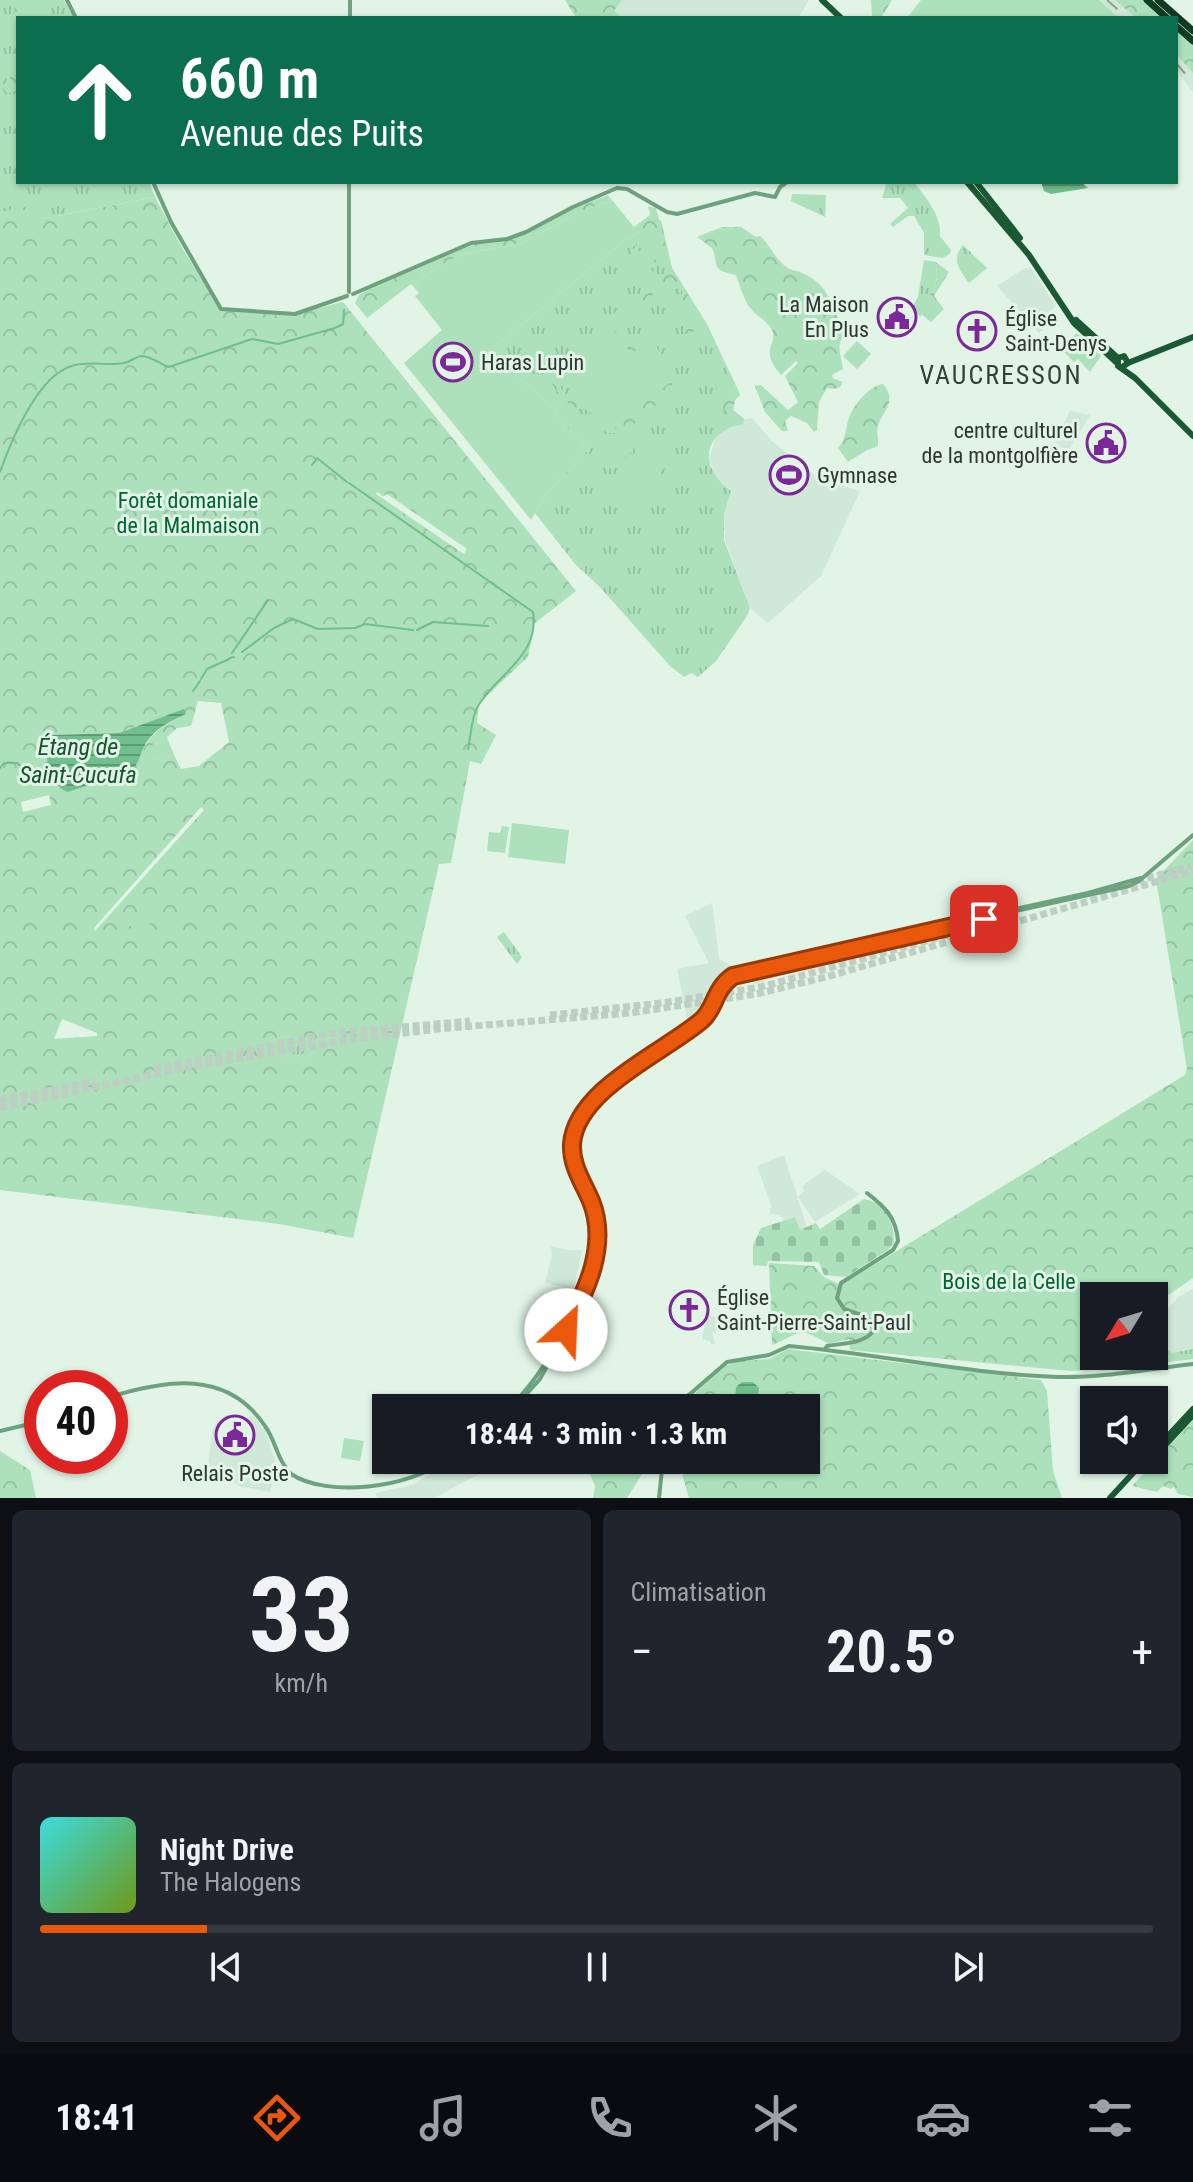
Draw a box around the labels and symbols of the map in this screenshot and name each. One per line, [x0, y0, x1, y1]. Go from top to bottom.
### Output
place label: La Maison En Plus [779, 292, 869, 342]
public building icon: La Maison En Plus [876, 296, 918, 338]
place label: Église Saint-Denys [1005, 306, 1107, 356]
church icon: Église Saint-Denys [956, 310, 998, 352]
sports icon: Haras Lupin [432, 341, 474, 383]
place label: Haras Lupin [481, 350, 584, 375]
district label: VAUCRESSON [919, 360, 1083, 390]
place label: centre culturel de la montgolfière [921, 418, 1078, 468]
public building icon: centre culturel de la montgolfière [1085, 422, 1127, 464]
sports icon: Gymnase [768, 454, 810, 496]
place label: Gymnase [817, 463, 897, 488]
park label: Forêt domaniale de la Malmaison [117, 488, 260, 538]
water label: Étang de Saint-Cucufa [19, 733, 137, 789]
pin [950, 885, 1018, 953]
park label: Bois de la Celle [942, 1269, 1076, 1294]
north arrow [1080, 1282, 1168, 1370]
place label: Église Saint-Pierre-Saint-Paul [717, 1285, 911, 1335]
position arrow [524, 1288, 608, 1372]
church icon: Église Saint-Pierre-Saint-Paul [668, 1289, 710, 1331]
speed limit sign: 40 [24, 1370, 128, 1474]
public building icon: Relais Poste [214, 1414, 256, 1456]
place label: Relais Poste [181, 1461, 289, 1486]

